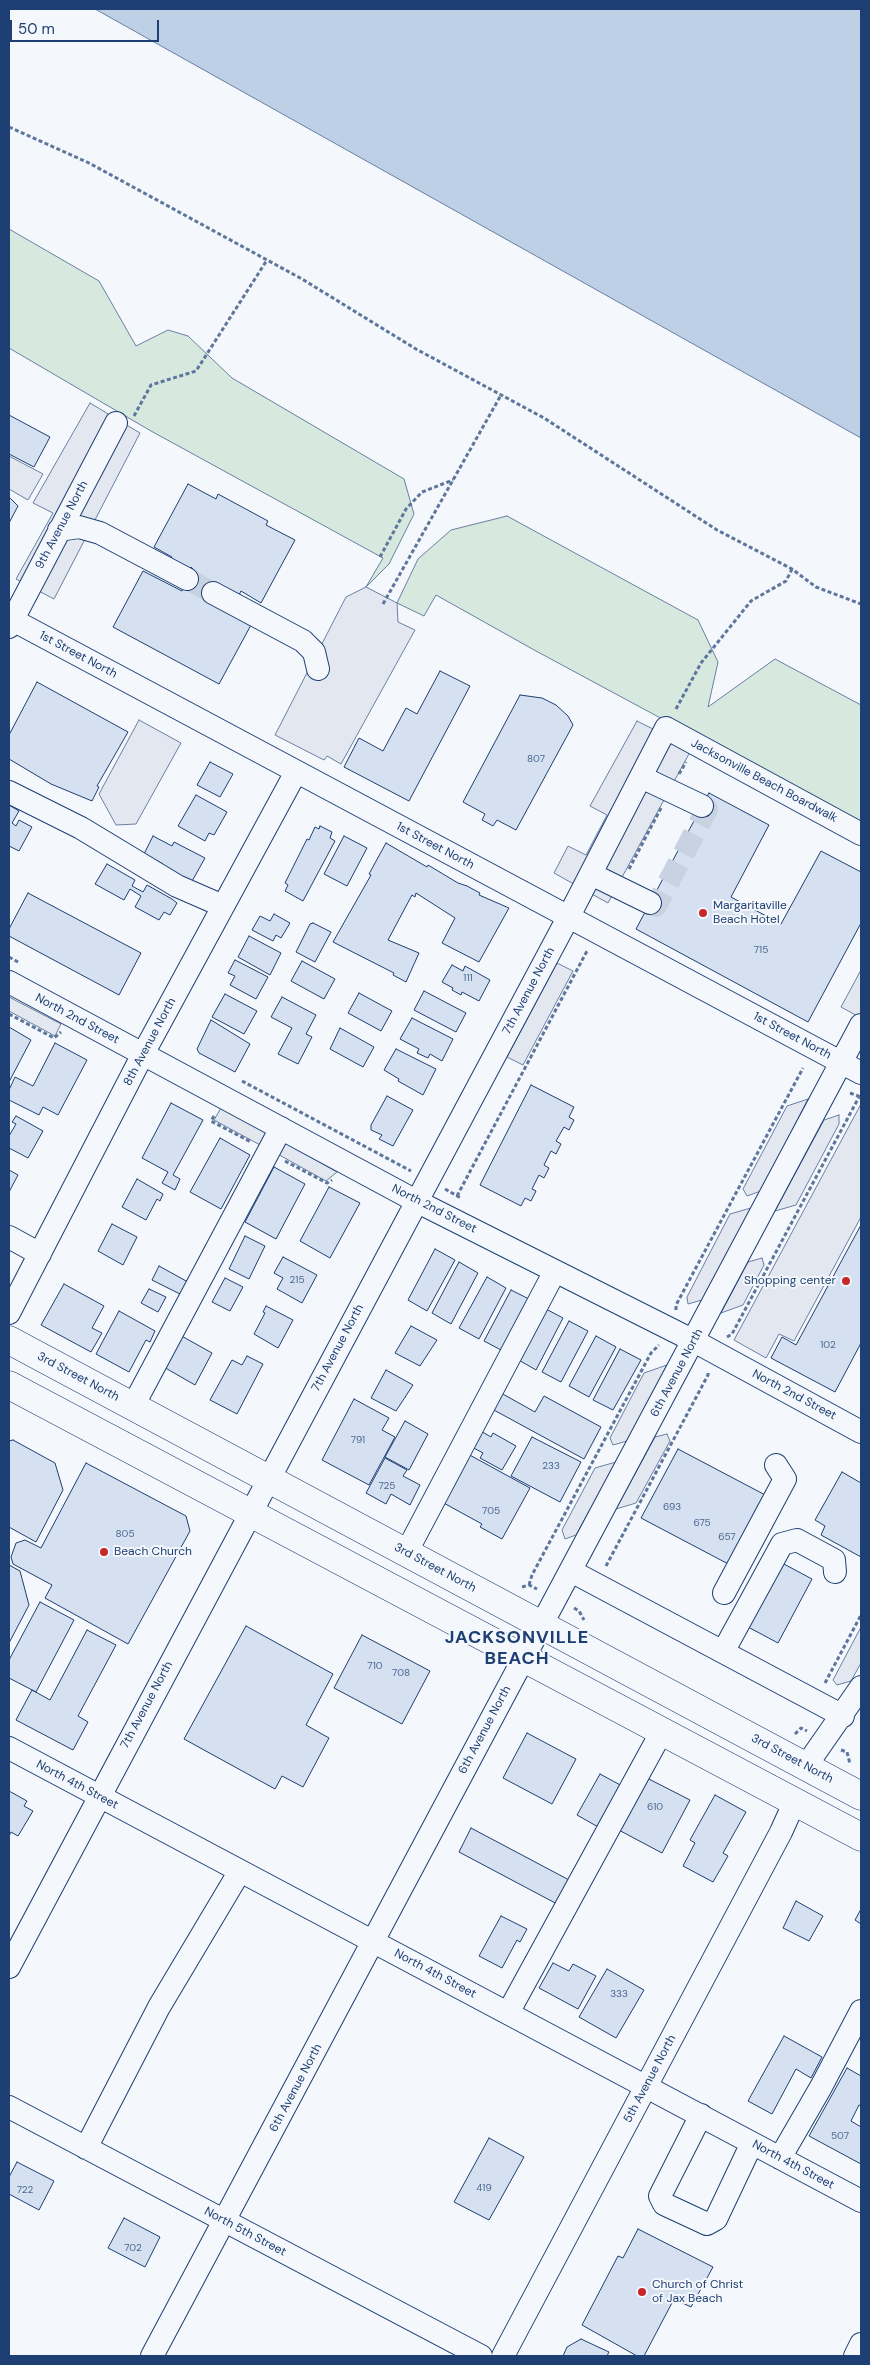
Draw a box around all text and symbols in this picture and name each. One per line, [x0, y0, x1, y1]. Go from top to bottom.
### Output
scale bar [12, 10, 161, 42]
text: 50 m [18, 19, 55, 39]
street label: 9th Avenue North [33, 478, 91, 572]
street label: 1st Street North [37, 628, 119, 682]
street label: Jacksonville Beach Boardwalk [688, 736, 840, 826]
house number: 807 [527, 753, 545, 765]
street label: 1st Street North [394, 819, 476, 873]
place label: Margaritaville Beach Hotel [713, 899, 787, 927]
marker: Margaritaville Beach Hotel [697, 907, 709, 919]
house number: 715 [754, 944, 768, 956]
street label: 7th Avenue North [500, 945, 558, 1037]
house number: 111 [463, 972, 473, 984]
street label: North 2nd Street [32, 991, 122, 1047]
street label: 8th Avenue North [121, 996, 179, 1088]
street label: 1st Street North [751, 1009, 833, 1063]
street label: North 2nd Street [389, 1181, 479, 1237]
house number: 215 [290, 1274, 304, 1286]
place label: Shopping center [744, 1274, 836, 1288]
marker: Shopping center [840, 1275, 852, 1287]
street label: 7th Avenue North [309, 1302, 367, 1394]
street label: 6th Avenue North [648, 1326, 706, 1420]
house number: 102 [820, 1339, 836, 1351]
street label: 3rd Street North [35, 1349, 121, 1405]
street label: North 2nd Street [749, 1367, 839, 1423]
house number: 791 [351, 1434, 365, 1446]
house number: 233 [542, 1460, 560, 1472]
house number: 725 [379, 1480, 395, 1492]
house number: 693 [663, 1501, 681, 1513]
house number: 705 [482, 1505, 500, 1517]
house number: 675 [693, 1517, 711, 1529]
house number: 805 [115, 1528, 135, 1540]
house number: 657 [718, 1531, 736, 1543]
street label: 3rd Street North [392, 1540, 478, 1596]
place label: Beach Church [114, 1545, 192, 1559]
marker: Beach Church [98, 1546, 110, 1558]
district label: JACKSONVILLE BEACH [443, 1627, 591, 1670]
street label: 7th Avenue North [118, 1659, 176, 1751]
house number: 710 [367, 1660, 383, 1672]
house number: 708 [392, 1667, 410, 1679]
street label: 6th Avenue North [456, 1683, 514, 1777]
street label: 3rd Street North [749, 1731, 835, 1787]
street label: North 4th Street [34, 1757, 120, 1813]
house number: 610 [647, 1801, 663, 1813]
street label: North 4th Street [392, 1946, 478, 2002]
house number: 333 [610, 1988, 628, 2000]
street label: 5th Avenue North [621, 2033, 679, 2125]
street label: 6th Avenue North [267, 2041, 325, 2135]
house number: 507 [831, 2130, 849, 2142]
street label: North 4th Street [750, 2137, 836, 2193]
house number: 419 [476, 2182, 492, 2194]
house number: 722 [17, 2184, 33, 2196]
street label: North 5th Street [202, 2204, 288, 2260]
house number: 702 [124, 2242, 142, 2254]
place label: Church of Christ of Jax Beach [652, 2278, 743, 2306]
marker: Church of Christ of Jax Beach [636, 2286, 648, 2298]

